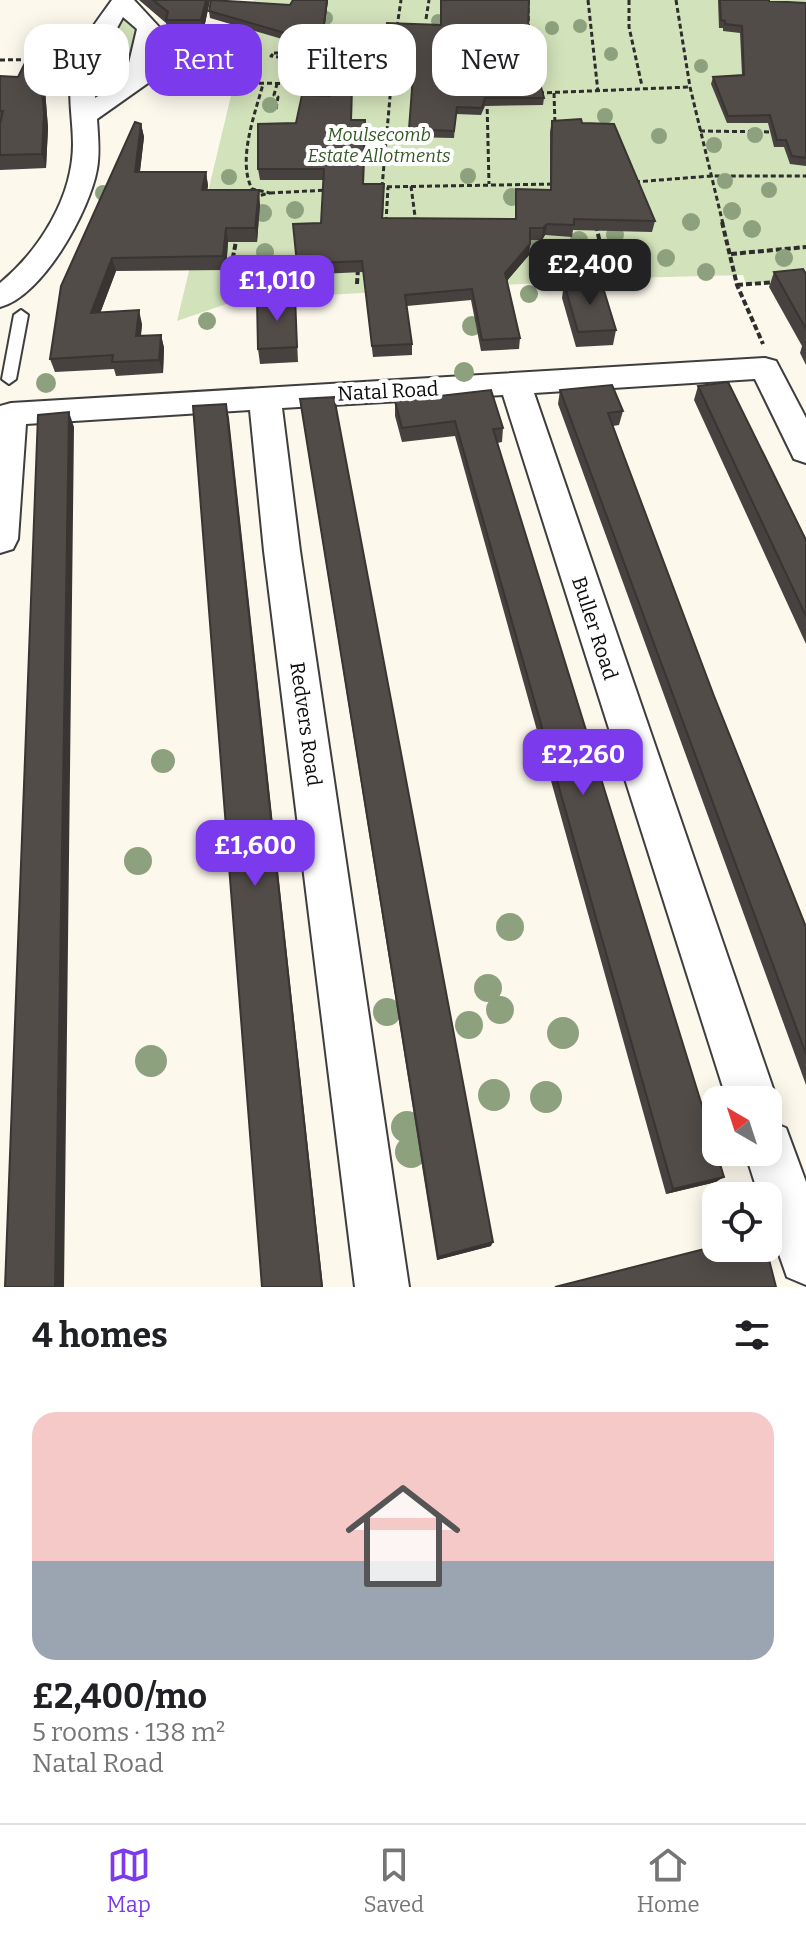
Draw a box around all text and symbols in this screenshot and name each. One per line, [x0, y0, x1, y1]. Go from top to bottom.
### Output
chip: Buy [24, 24, 129, 96]
chip: Rent [145, 24, 262, 96]
chip: Filters [278, 24, 416, 96]
chip: New [432, 24, 547, 96]
park label: Moulsecomb Estate Allotments [307, 124, 451, 167]
pin: £2,400 [525, 239, 655, 307]
text: £2,400 [547, 249, 633, 280]
pin: £1,010 [212, 255, 342, 323]
text: £1,010 [238, 265, 316, 296]
street label: Natal Road [337, 376, 439, 406]
street label: Buller Road [567, 573, 623, 683]
street label: Redvers Road [285, 660, 327, 788]
pin: £2,260 [518, 729, 648, 797]
text: £2,260 [541, 739, 625, 770]
pin: £1,600 [190, 820, 320, 888]
text: £1,600 [214, 830, 296, 861]
north arrow [702, 1086, 782, 1166]
map controls [702, 1086, 782, 1262]
button: locate [702, 1182, 782, 1262]
icon: filters [730, 1313, 774, 1357]
text: 4 homes [32, 1315, 168, 1356]
icon: home [331, 1464, 475, 1608]
text: £2,400/mo [32, 1676, 207, 1717]
text: 5 rooms · 138 m² [32, 1717, 225, 1748]
text: Natal Road [32, 1748, 164, 1779]
tab: Map [106, 1843, 151, 1918]
tab: Saved [364, 1843, 424, 1918]
tab: Home [637, 1843, 700, 1918]

